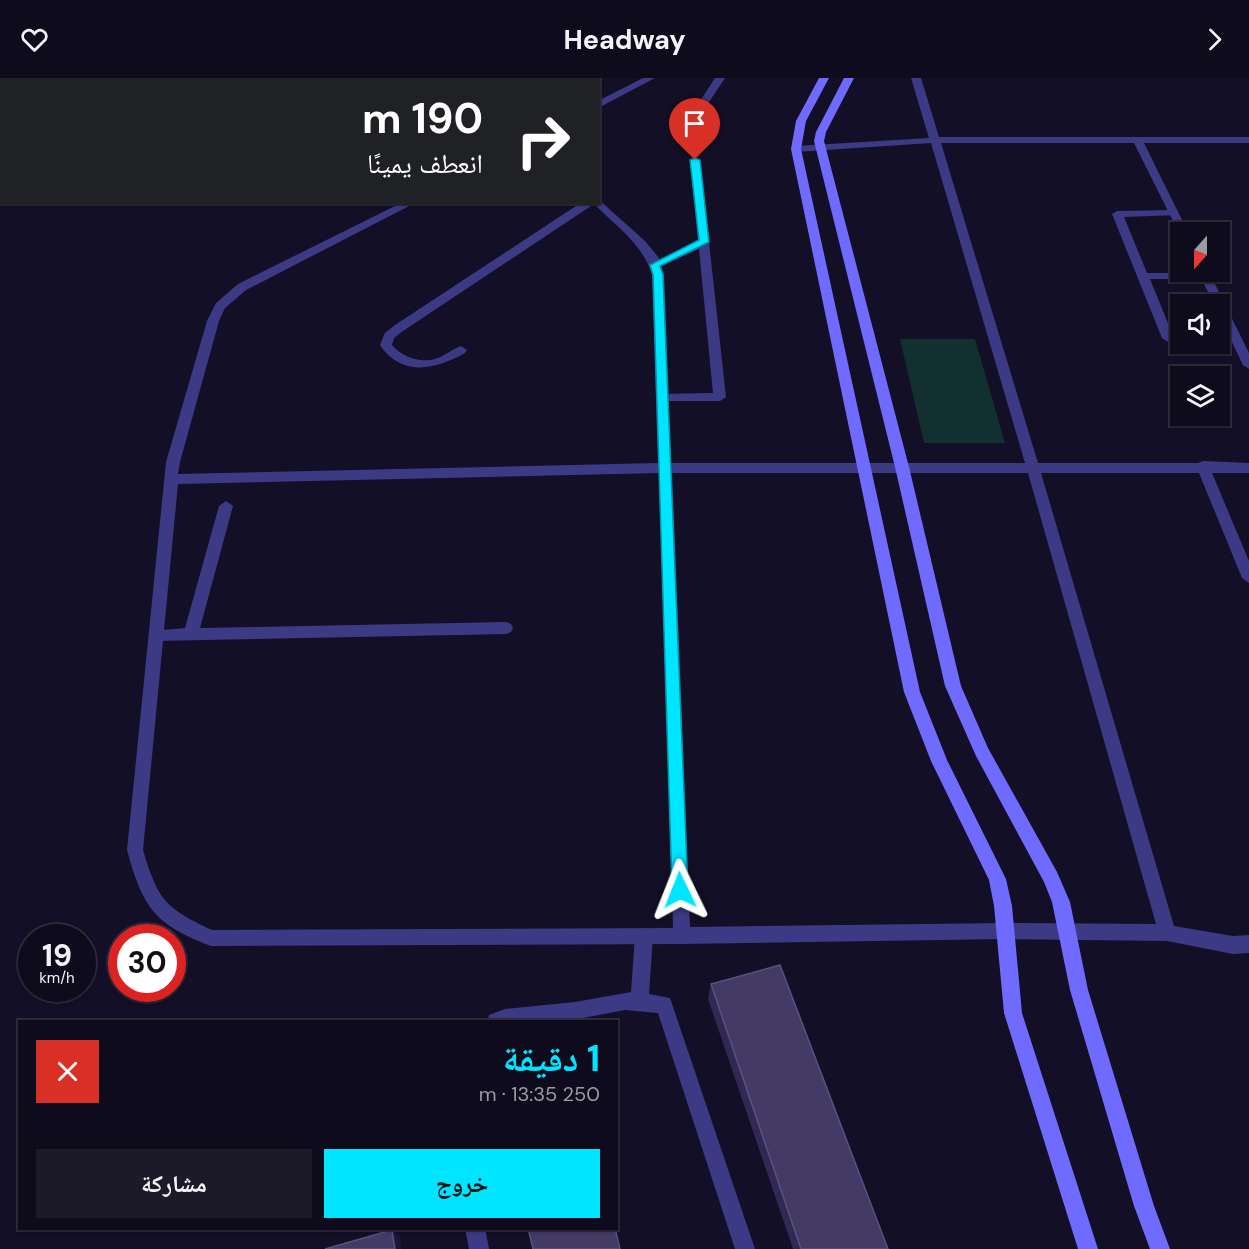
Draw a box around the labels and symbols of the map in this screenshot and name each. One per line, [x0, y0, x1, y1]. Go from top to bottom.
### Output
pin [669, 98, 720, 160]
north arrow [1170, 222, 1230, 282]
position arrow [648, 858, 712, 922]
speed limit sign: 30 [108, 924, 186, 1002]

